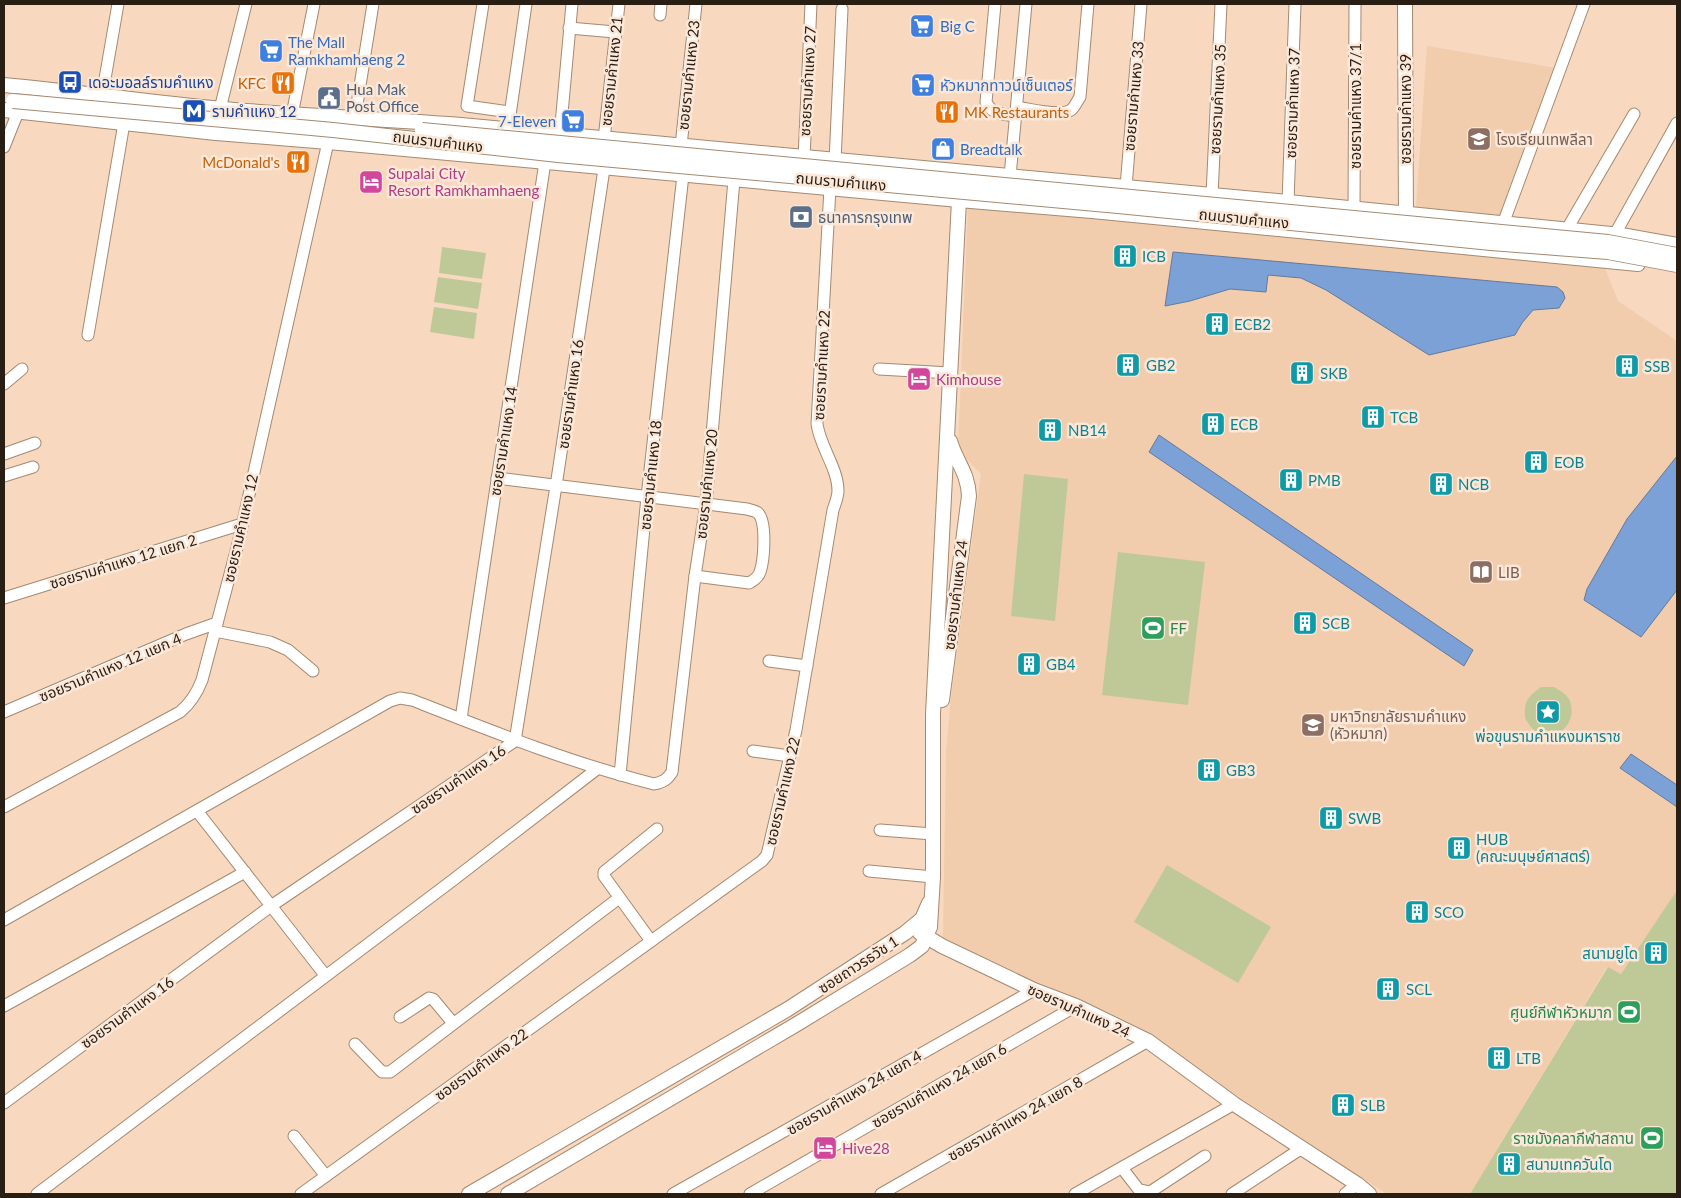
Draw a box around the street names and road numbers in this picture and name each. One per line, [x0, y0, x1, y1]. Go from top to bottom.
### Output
street label: ซอยรามคำแหง 21 [596, 15, 626, 127]
street label: ซอยรามคำแหง 23 [673, 19, 703, 131]
street label: ซอยรามคำแหง 27 [795, 25, 819, 137]
street label: ซอยรามคำแหง 33 [1119, 40, 1147, 152]
street label: ซอยรามคำแหง 35 [1205, 43, 1229, 155]
street label: ซอยรามคำแหง 37/1 [1346, 43, 1364, 169]
street label: ซอยรามคำแหง 37 [1281, 47, 1303, 158]
street label: ซอยรามคำแหง 39 [1396, 54, 1414, 164]
street label: ถนนรามคำแหง [392, 127, 484, 155]
street label: ถนนรามคำแหง [795, 168, 887, 194]
street label: ถนนรามคำแหง [1198, 204, 1290, 232]
street label: ซอยรามคำแหง 22 [809, 309, 833, 421]
street label: ซอยรามคำแหง 16 [553, 338, 587, 450]
street label: ซอยรามคำแหง 14 [485, 385, 521, 497]
street label: ซอยรามคำแหง 18 [635, 419, 665, 531]
street label: ซอยรามคำแหง 20 [691, 428, 721, 540]
street label: ซอยรามคำแหง 12 [219, 472, 261, 584]
street label: ซอยรามคำแหง 12 แยก 2 [47, 530, 199, 592]
street label: ซอยรามคำแหง 24 [939, 539, 971, 651]
street label: ซอยรามคำแหง 12 แยก 4 [36, 629, 184, 705]
street label: ซอยรามคำแหง 22 [761, 735, 803, 847]
street label: ซอยรามคำแหง 16 [407, 741, 509, 817]
street label: ซอยถาวรธวัช 1 [815, 931, 901, 997]
street label: ซอยรามคำแหง 16 [77, 972, 177, 1052]
street label: ซอยรามคำแหง 24 [1025, 979, 1133, 1041]
street label: ซอยรามคำแหง 22 [431, 1024, 531, 1104]
street label: ซอยรามคำแหง 24 แยก 6 [868, 1039, 1010, 1131]
street label: ซอยรามคำแหง 24 แยก 4 [783, 1046, 925, 1138]
street label: ซอยรามคำแหง 24 แยก 8 [944, 1072, 1086, 1164]

